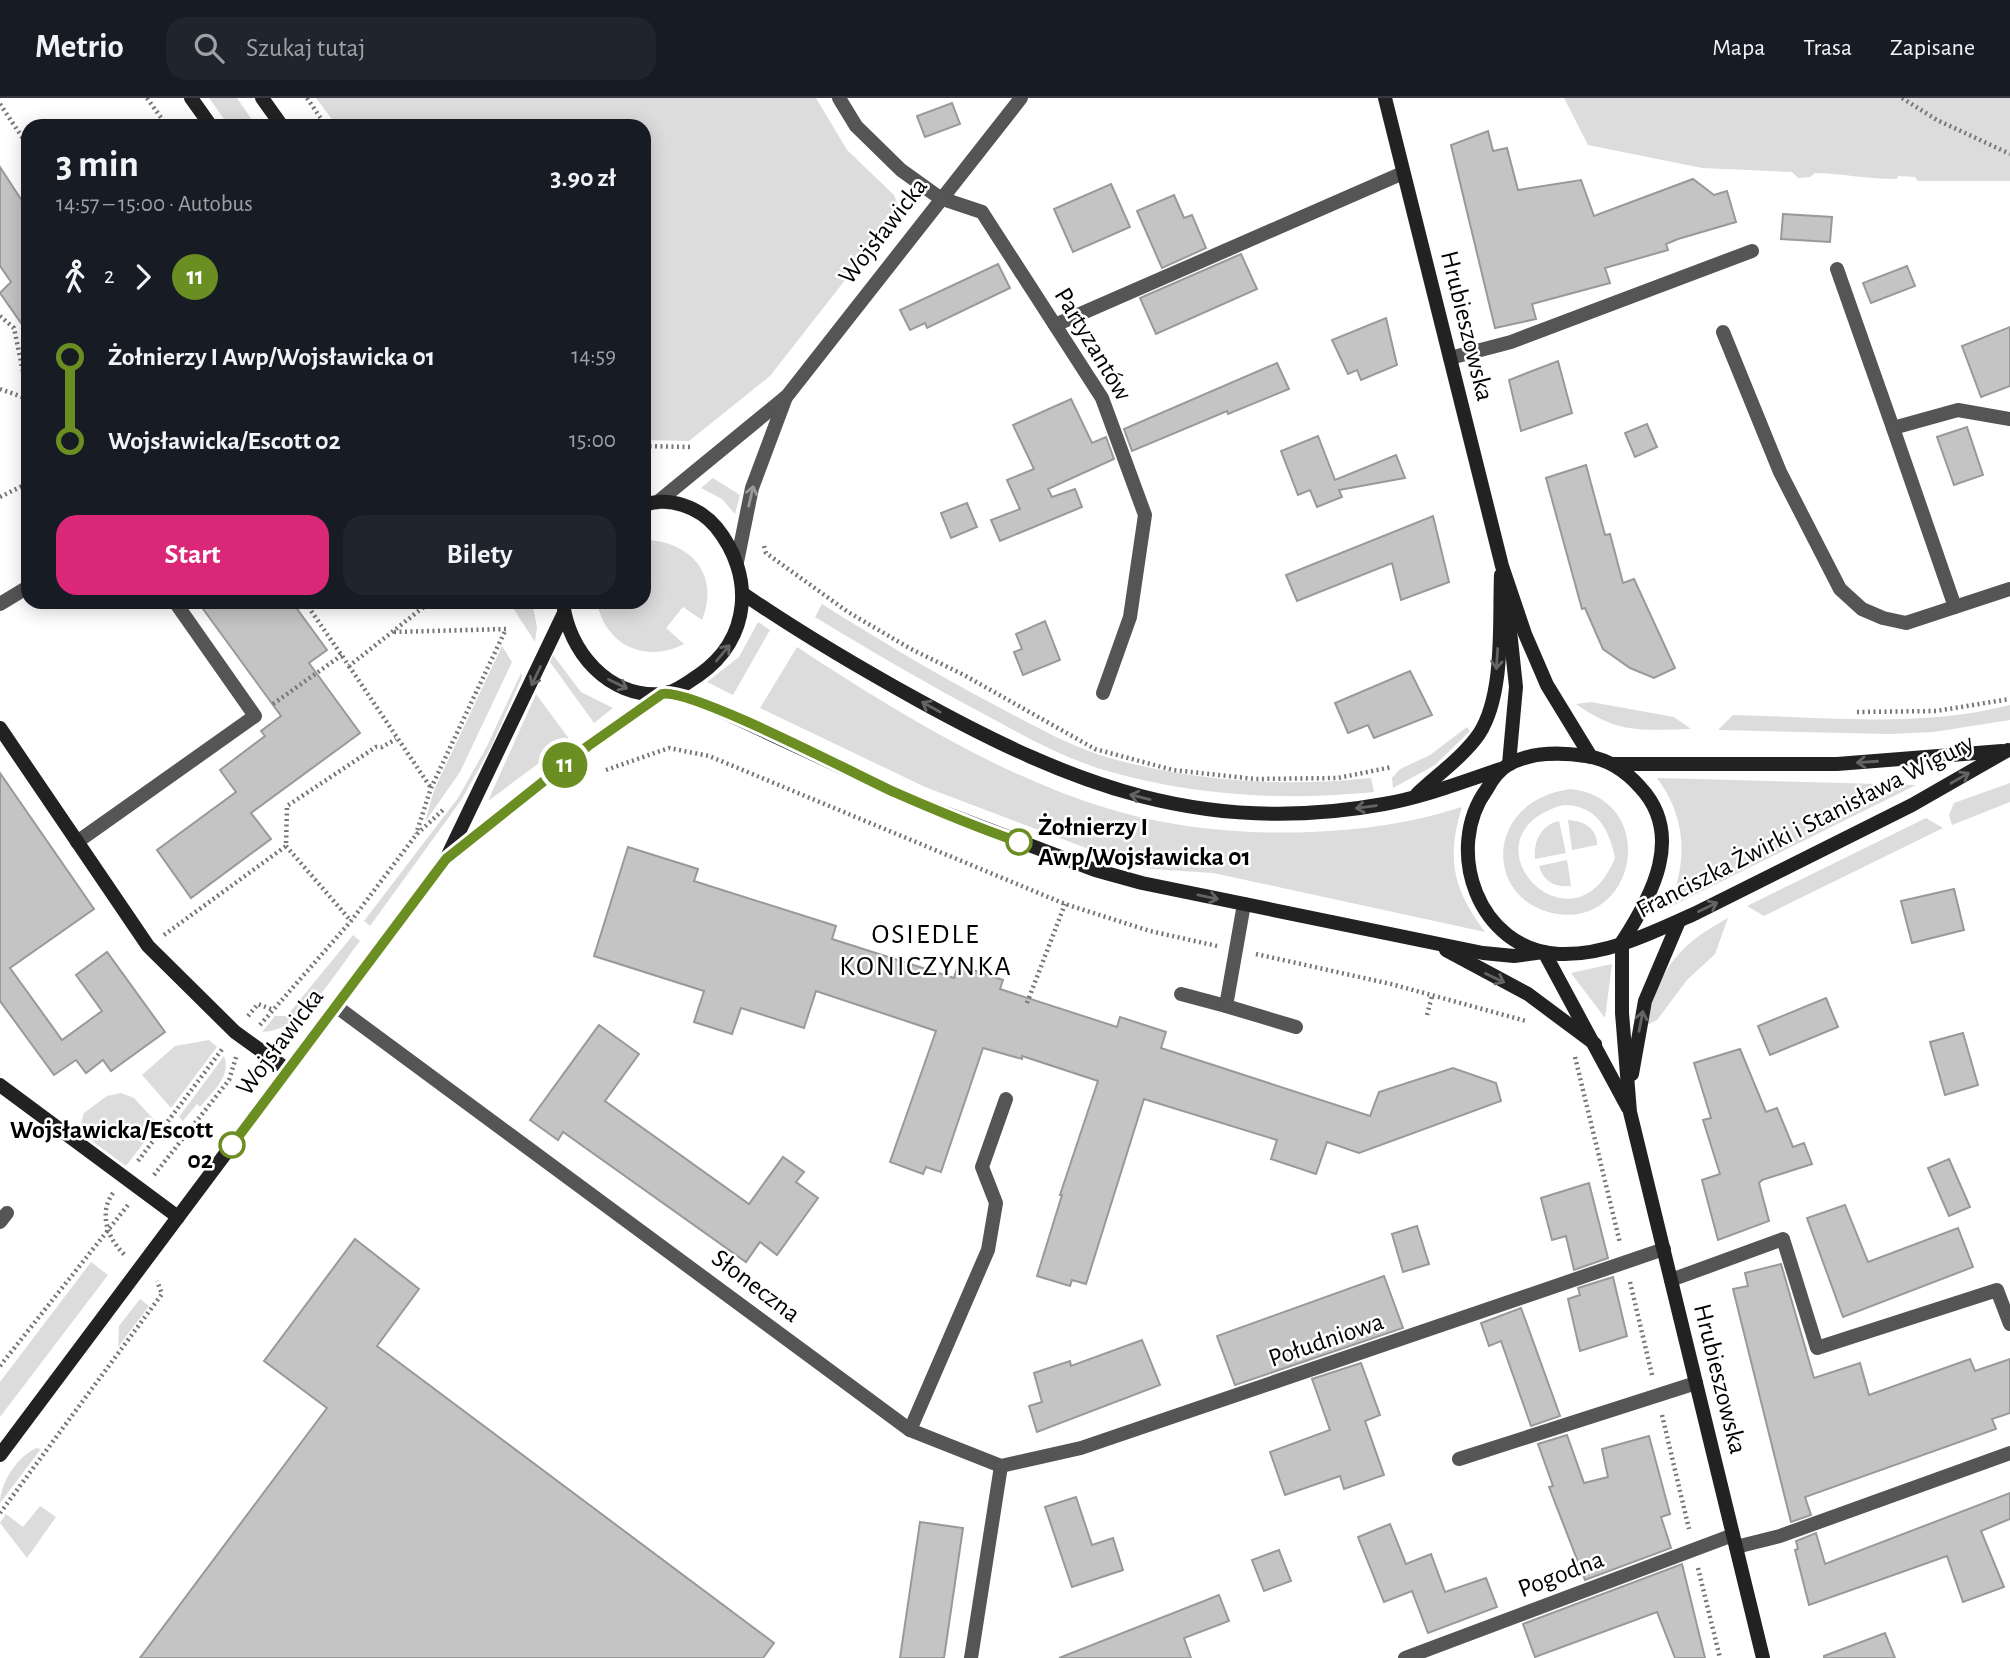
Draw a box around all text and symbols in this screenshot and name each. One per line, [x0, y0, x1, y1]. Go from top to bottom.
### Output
search box [166, 17, 656, 80]
icon: search [190, 29, 228, 67]
text: Metrio [35, 31, 124, 64]
text: Szukaj tutaj [246, 35, 365, 61]
text: Mapa [1712, 36, 1765, 60]
text: Trasa [1803, 36, 1852, 60]
text: Zapisane [1890, 36, 1975, 60]
text: 3 min [56, 146, 139, 184]
text: 3.90 zł [550, 165, 616, 191]
street label: Wojsławicka [834, 173, 932, 289]
text: 14:57 – 15:00 · Autobus [56, 193, 253, 216]
street label: Hrubieszowska [1436, 248, 1498, 404]
icon: walk [56, 258, 94, 296]
icon: forward [124, 258, 162, 296]
text: 2 [104, 265, 114, 288]
text: 11 [186, 265, 204, 289]
street label: Partyzantów [1049, 283, 1137, 405]
text: Żołnierzy I Awp/Wojsławicka 01 [108, 344, 435, 370]
text: 14:59 [571, 345, 616, 368]
text: Wojsławicka/Escott 02 [108, 428, 341, 454]
text: 15:00 [569, 429, 616, 452]
one-way arrow [745, 485, 758, 508]
button: Start [56, 515, 329, 595]
button: Bilety [343, 515, 616, 595]
one-way arrow [715, 645, 730, 663]
one-way arrow [1490, 647, 1503, 670]
one-way arrow [529, 664, 542, 686]
one-way arrow [607, 677, 628, 691]
one-way arrow [922, 700, 942, 714]
street label: Franciszka Żwirki i Stanisława Wigury [1632, 728, 1978, 923]
line badge: 11 [534, 742, 596, 788]
text: 11 [556, 753, 574, 777]
one-way arrow [1856, 755, 1879, 768]
one-way arrow [1950, 771, 1970, 785]
one-way arrow [1129, 790, 1152, 803]
one-way arrow [1355, 801, 1378, 814]
place label: Żołnierzy I Awp/Wojsławicka 01 [1038, 813, 1251, 870]
marker: Żołnierzy I Awp/Wojsławicka 01 [1006, 829, 1032, 855]
one-way arrow [1196, 890, 1219, 904]
one-way arrow [1697, 900, 1718, 914]
district label: OSIEDLE KONICZYNKA [839, 921, 1013, 981]
one-way arrow [1484, 971, 1505, 985]
street label: Wojsławicka [231, 983, 329, 1101]
one-way arrow [1635, 1010, 1649, 1033]
place label: Wojsławicka/Escott 02 [10, 1117, 213, 1173]
marker: Wojsławicka/Escott 02 [219, 1132, 245, 1158]
street label: Słoneczna [707, 1245, 805, 1327]
street label: Hrubieszowska [1689, 1301, 1751, 1457]
street label: Południowa [1265, 1308, 1387, 1372]
street label: Pogodna [1515, 1546, 1607, 1602]

